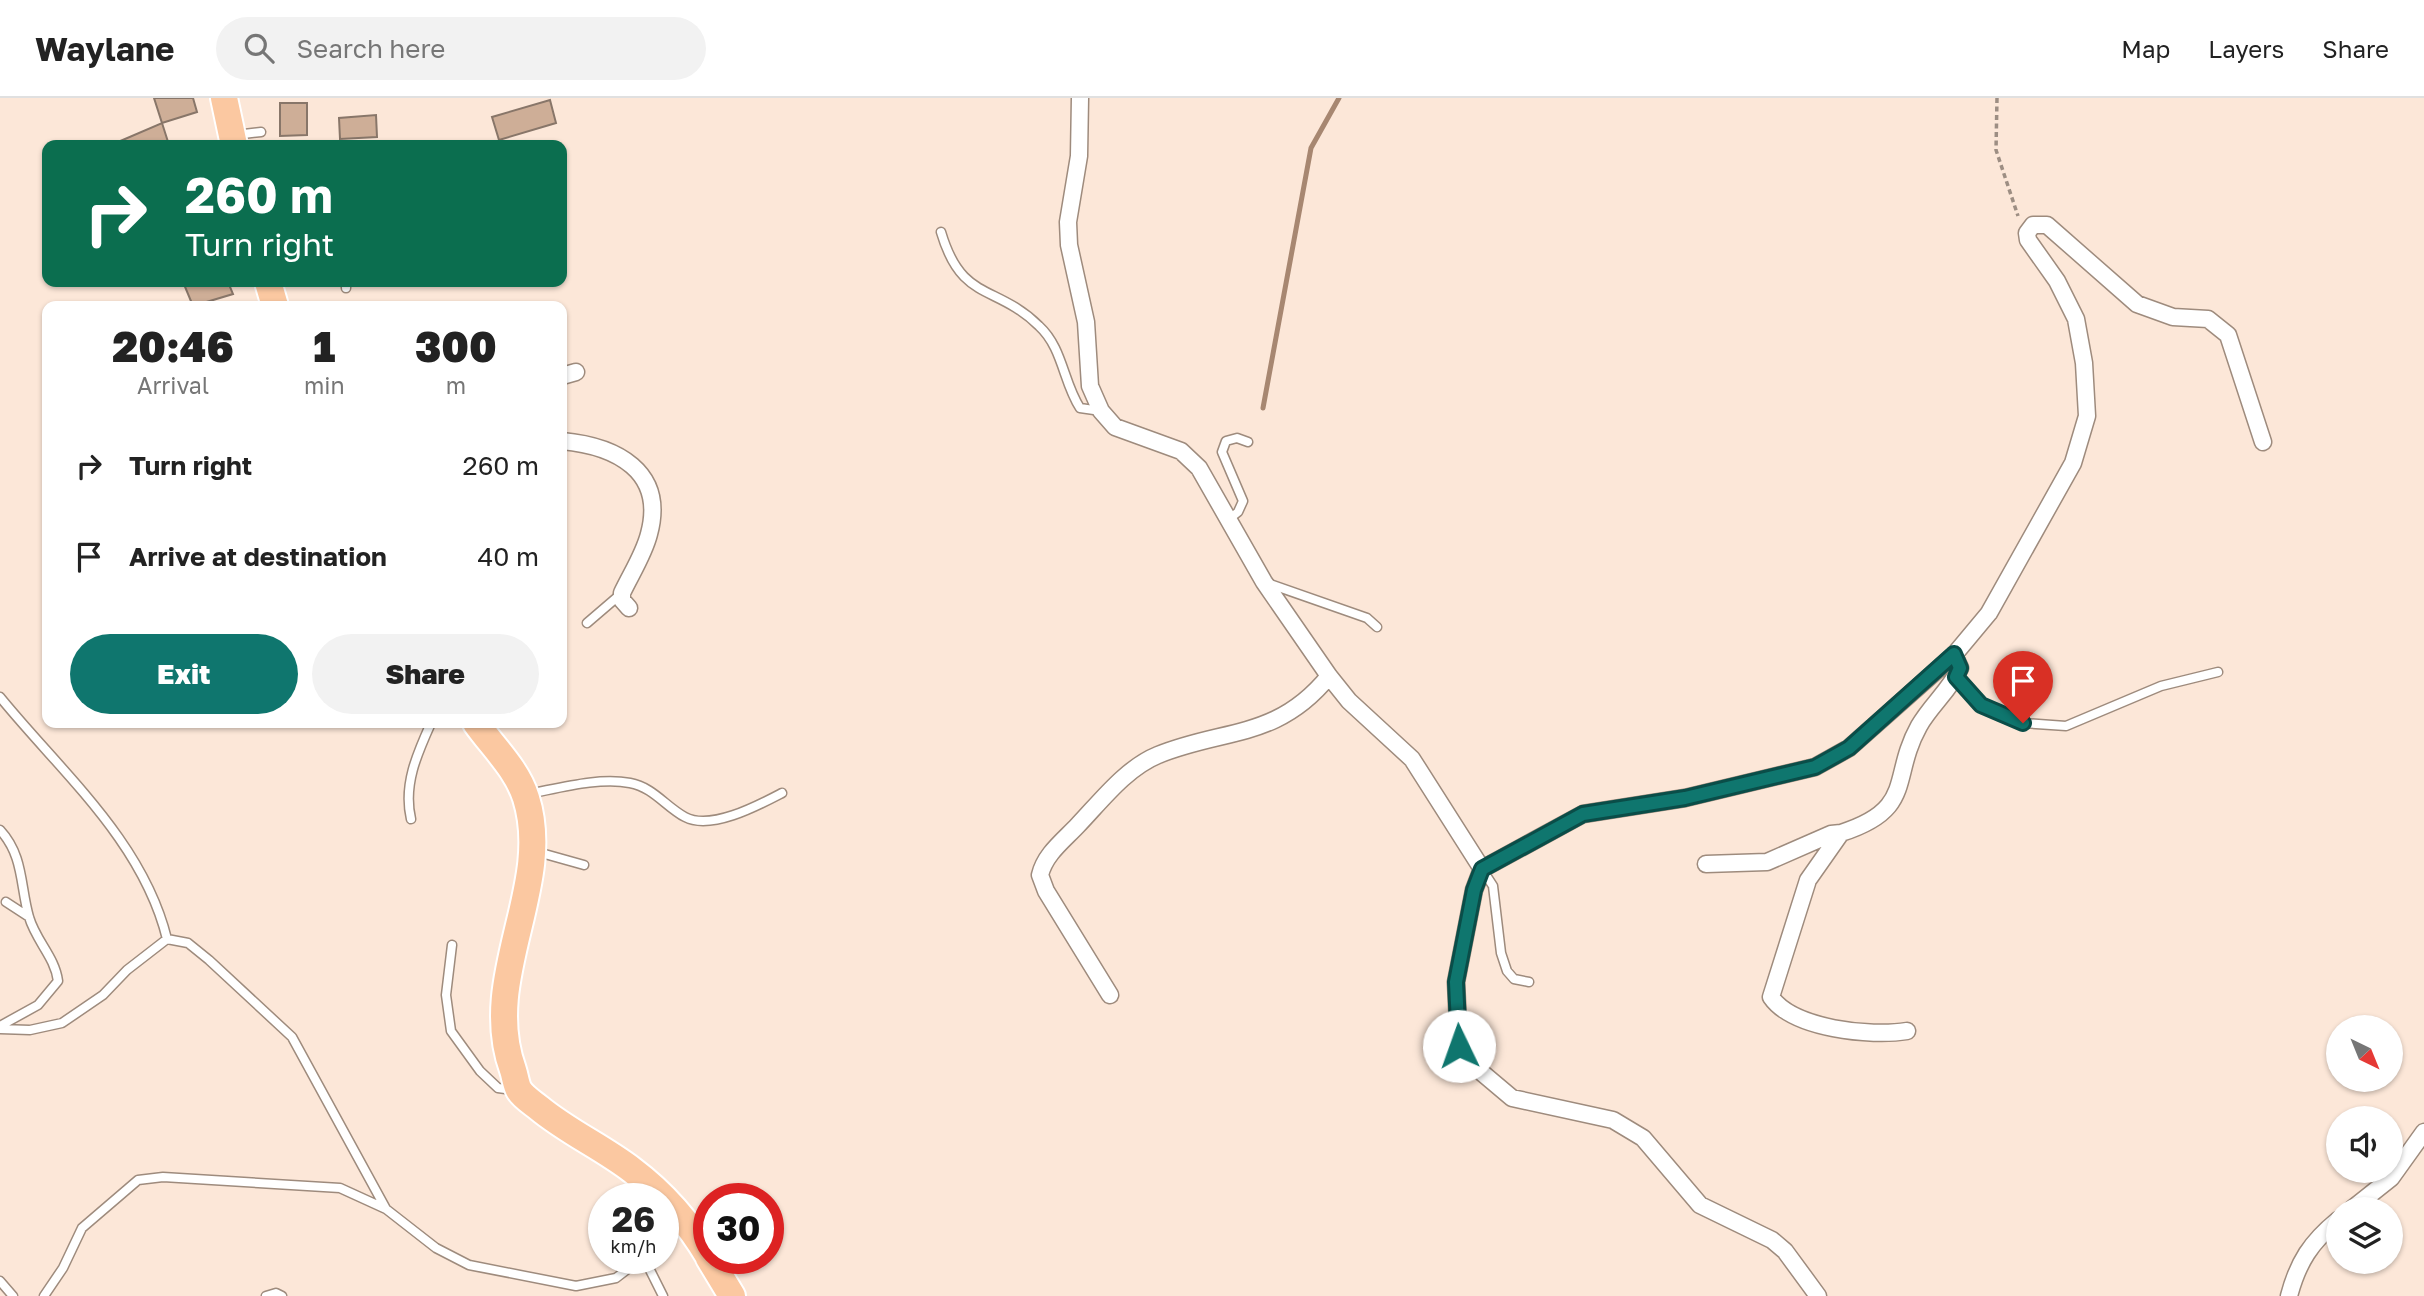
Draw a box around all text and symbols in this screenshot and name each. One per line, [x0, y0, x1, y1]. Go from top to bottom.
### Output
search box [216, 17, 706, 80]
text: Waylane [35, 29, 174, 68]
icon: search [240, 29, 278, 67]
text: Search here [296, 33, 445, 64]
text: Map [2121, 34, 2170, 63]
text: Layers [2208, 34, 2284, 63]
text: Share [2322, 34, 2389, 63]
text: 260 m [185, 165, 333, 224]
icon: right [70, 168, 161, 259]
text: Turn right [185, 225, 334, 263]
text: 20:46 [112, 321, 234, 371]
text: 1 [313, 321, 335, 371]
text: 300 [415, 321, 497, 371]
text: Arrival [137, 371, 209, 399]
text: min [304, 371, 345, 399]
text: m [446, 371, 466, 399]
icon: right [70, 447, 108, 485]
text: Turn right [129, 450, 252, 481]
text: 260 m [463, 450, 539, 481]
icon: arrive [70, 538, 108, 576]
text: Arrive at destination [129, 541, 387, 572]
text: 40 m [478, 541, 539, 572]
button: Exit [70, 634, 298, 714]
button: Share [312, 634, 539, 714]
pin [1993, 651, 2053, 723]
icon: arrive [2004, 662, 2042, 700]
position arrow [1422, 1009, 1496, 1083]
north arrow [2326, 1015, 2403, 1092]
map controls [2326, 1015, 2403, 1274]
button: sound [2326, 1106, 2403, 1183]
speed limit sign: 30 [693, 1183, 784, 1274]
button: layers [2326, 1197, 2403, 1274]
text: 26 [612, 1198, 655, 1240]
text: km/h [611, 1235, 656, 1257]

